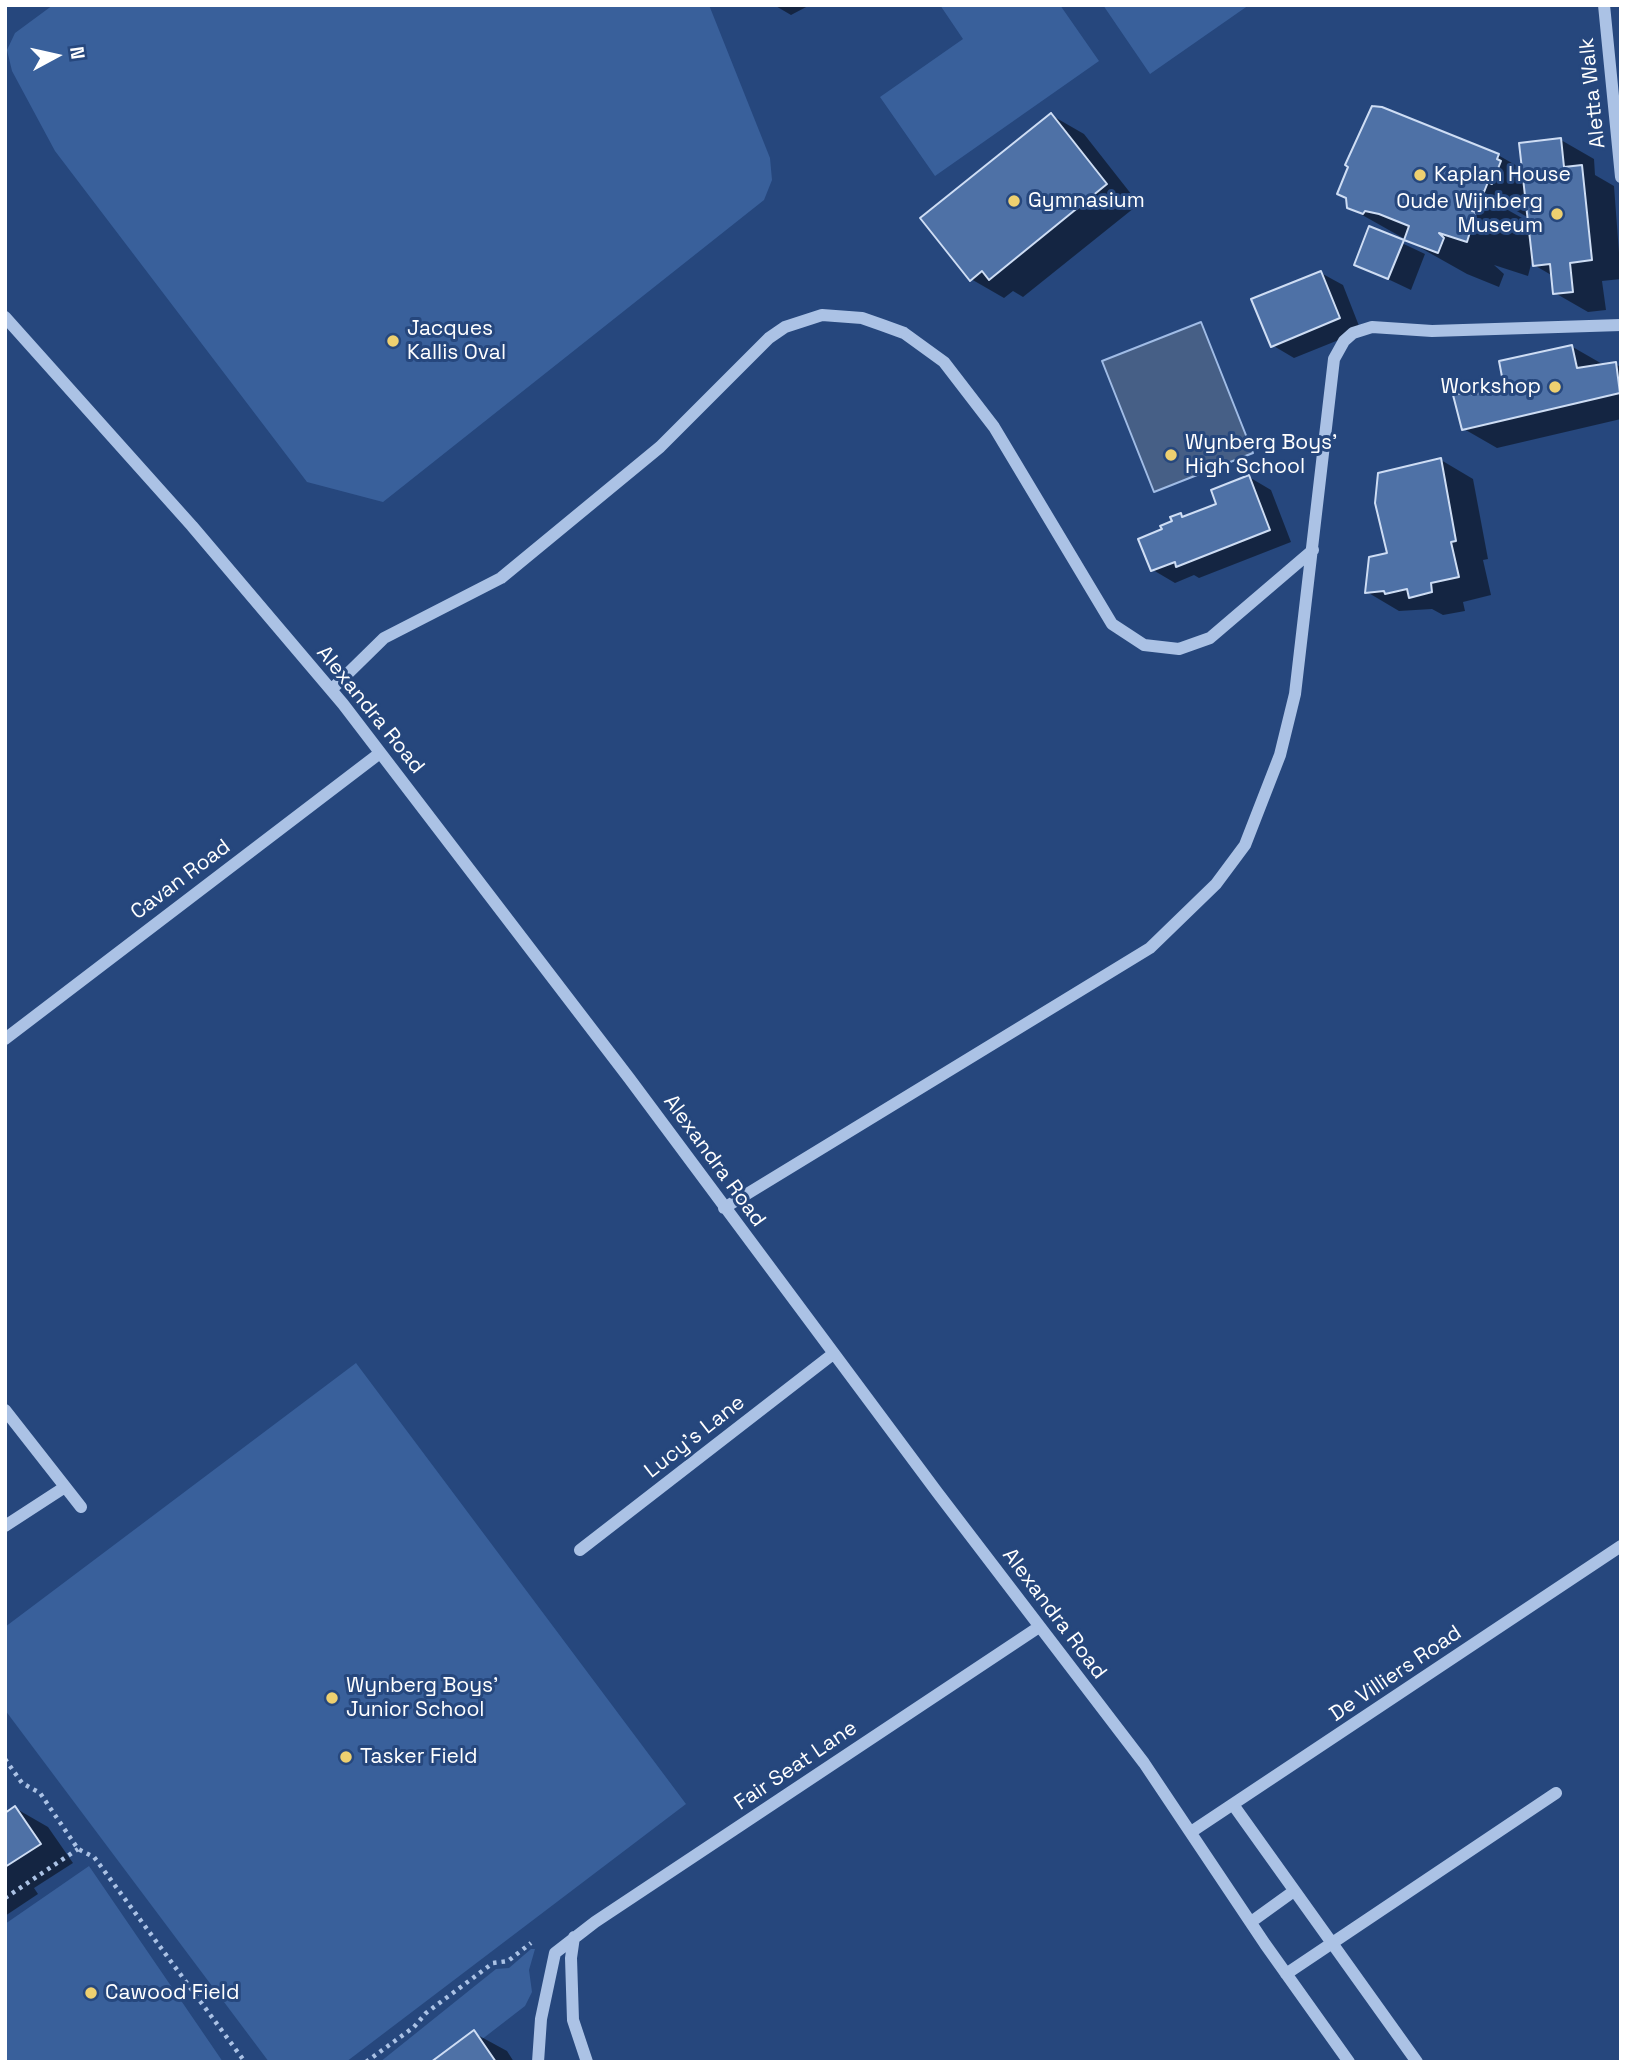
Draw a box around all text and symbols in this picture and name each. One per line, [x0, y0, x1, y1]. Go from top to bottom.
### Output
north arrow [21, 21, 91, 91]
street label: Aletta Walk [1575, 36, 1611, 150]
text: N [64, 45, 91, 61]
place label: Kaplan House [1434, 162, 1571, 188]
marker: Kaplan House [1412, 167, 1428, 183]
place label: Gymnasium [1028, 188, 1145, 214]
place label: Oude Wijnberg Museum [1396, 189, 1543, 239]
marker: Gymnasium [1006, 193, 1022, 209]
marker: Oude Wijnberg Museum [1549, 206, 1565, 222]
place label: Jacques Kallis Oval [407, 316, 506, 366]
marker: Jacques Kallis Oval [385, 333, 401, 349]
place label: Workshop [1441, 374, 1541, 400]
marker: Workshop [1547, 379, 1563, 395]
place label: Wynberg Boys' High School [1185, 430, 1337, 480]
marker: Wynberg Boys' High School [1163, 447, 1179, 463]
street label: Alexandra Road [311, 641, 429, 779]
street label: Cavan Road [126, 834, 236, 926]
street label: Alexandra Road [658, 1090, 770, 1232]
street label: Lucy's Lane [640, 1390, 750, 1484]
street label: Alexandra Road [997, 1544, 1111, 1684]
street label: De Villiers Road [1325, 1621, 1467, 1727]
place label: Wynberg Boys' Junior School [346, 1673, 498, 1723]
marker: Wynberg Boys' Junior School [324, 1690, 340, 1706]
street label: Fair Seat Lane [730, 1716, 862, 1816]
place label: Tasker Field [360, 1744, 478, 1770]
marker: Tasker Field [338, 1749, 354, 1765]
place label: Cawood Field [105, 1980, 239, 2006]
marker: Cawood Field [83, 1985, 99, 2001]

